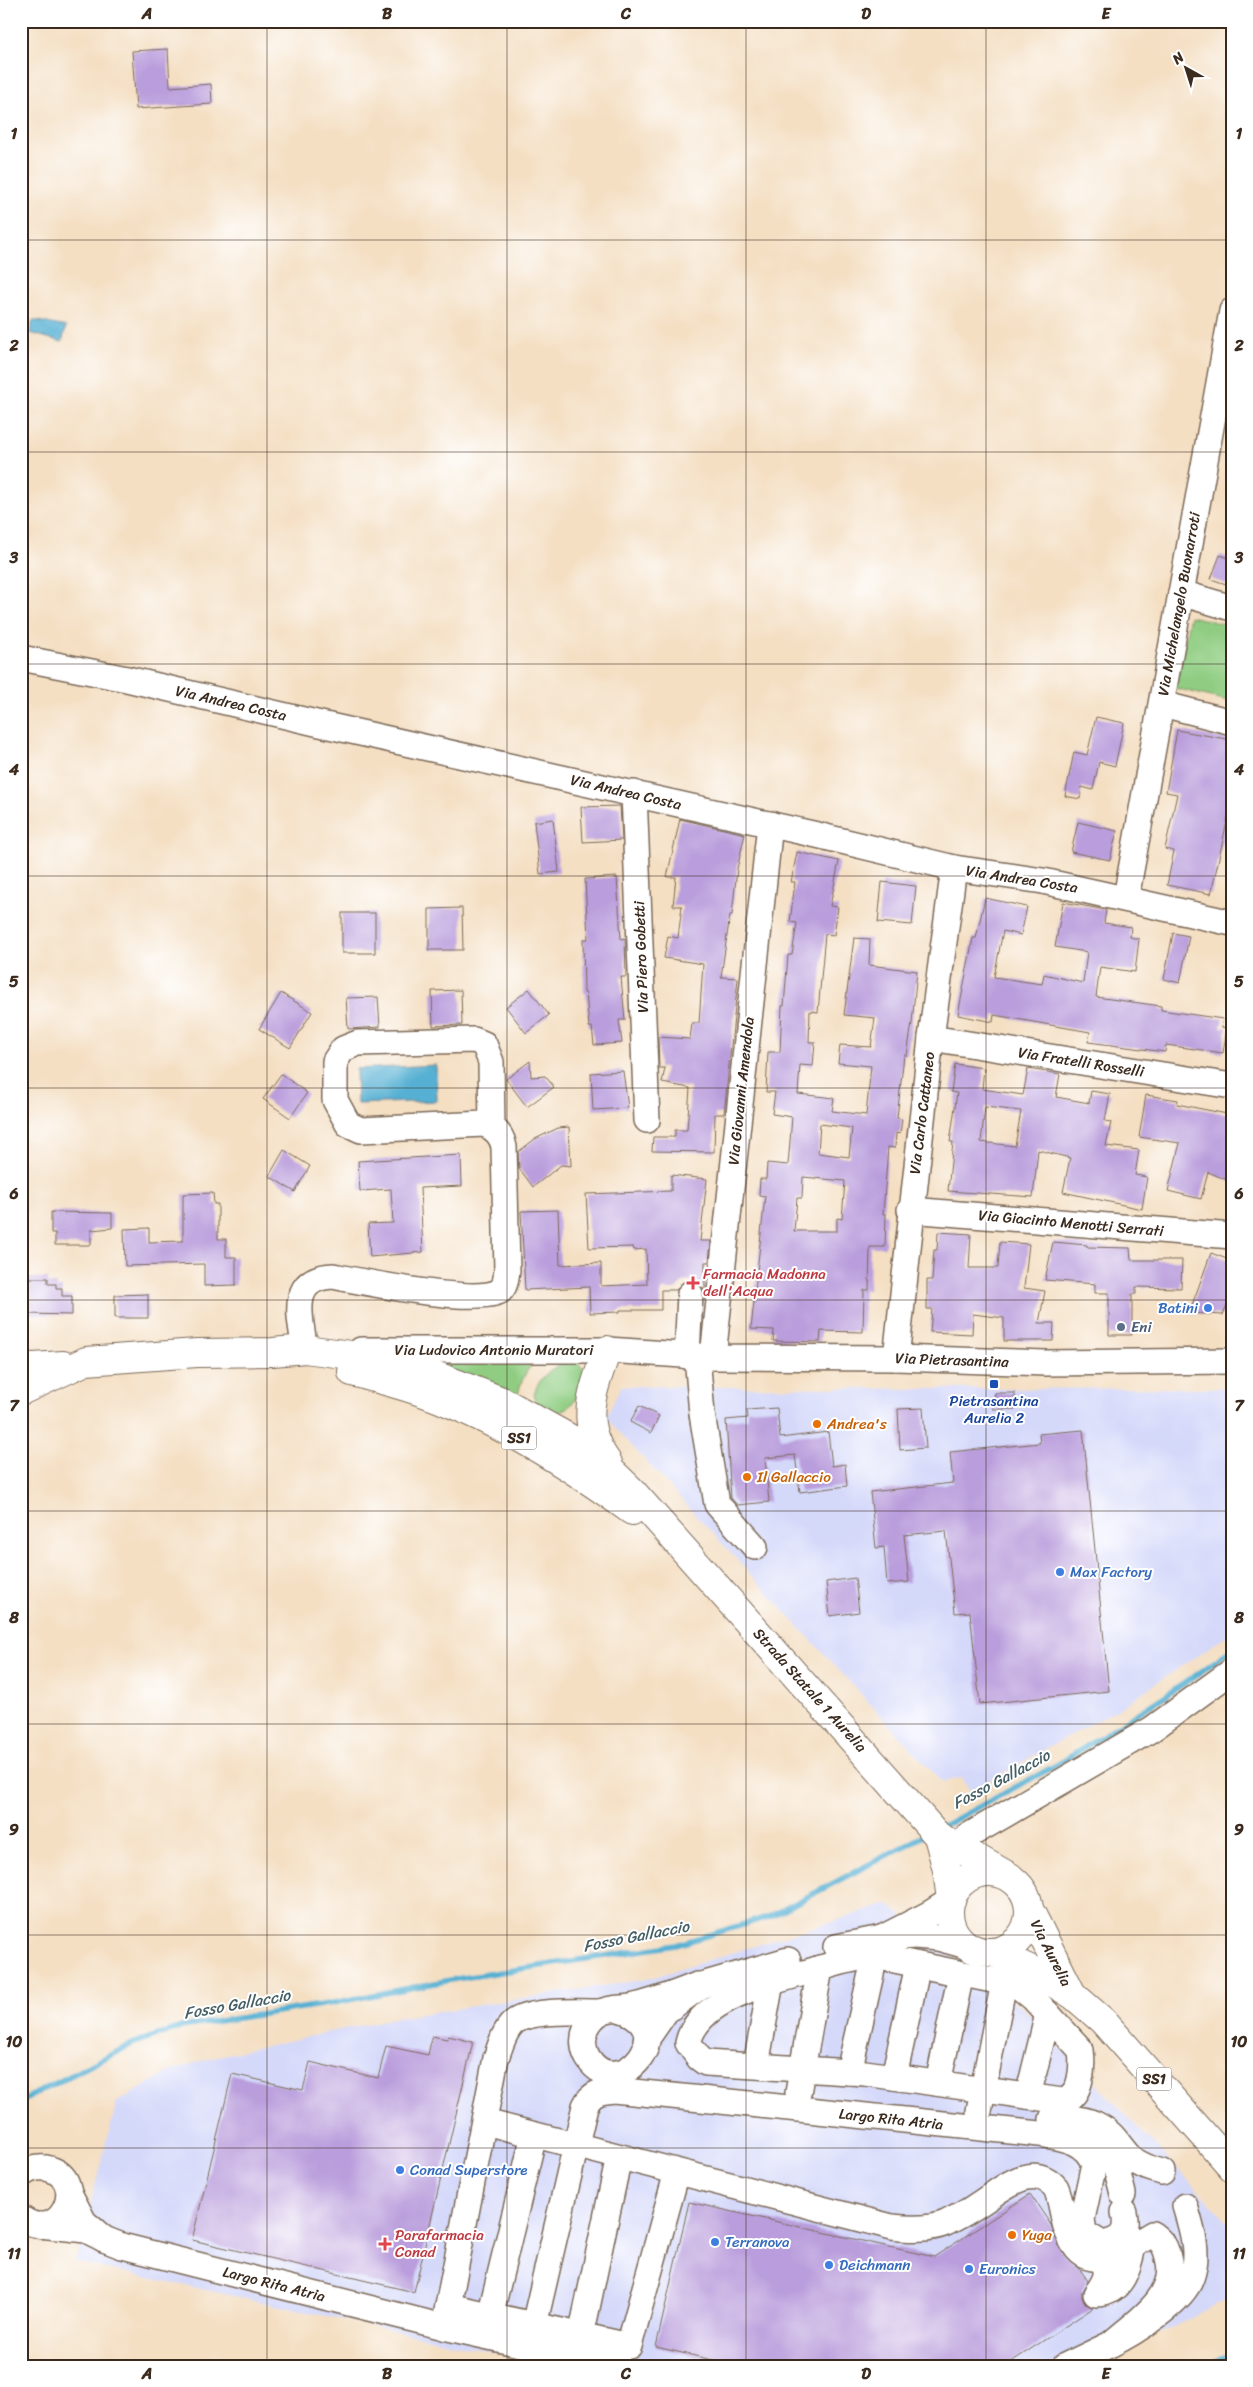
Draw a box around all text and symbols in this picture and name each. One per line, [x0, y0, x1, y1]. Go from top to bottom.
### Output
text: A [141, 0, 152, 28]
text: B [382, 0, 393, 28]
text: C [620, 0, 632, 28]
text: D [861, 0, 871, 28]
text: E [1102, 0, 1112, 28]
north arrow [1160, 42, 1210, 92]
text: N [1166, 45, 1190, 72]
text: 1 [11, 119, 18, 148]
text: 1 [1236, 119, 1243, 148]
text: 2 [8, 331, 19, 360]
text: 2 [1233, 331, 1244, 360]
street label: Via Michelangelo Buonarroti [1150, 509, 1208, 698]
text: 3 [9, 543, 19, 572]
text: 3 [1234, 543, 1244, 572]
street label: Via Andrea Costa [173, 678, 289, 728]
text: 4 [8, 755, 19, 784]
text: 4 [1233, 755, 1244, 784]
street label: Via Andrea Costa [568, 767, 684, 817]
street label: Via Andrea Costa [964, 857, 1080, 901]
street label: Via Piero Gobetti [626, 900, 656, 1013]
text: 5 [9, 967, 19, 996]
text: 5 [1234, 967, 1244, 996]
street label: Via Giovanni Amendola [720, 1015, 762, 1166]
street label: Via Fratelli Rosselli [1016, 1039, 1147, 1085]
street label: Via Carlo Cattaneo [902, 1050, 942, 1176]
text: 6 [8, 1179, 19, 1208]
text: 6 [1233, 1179, 1244, 1208]
street label: Via Giacinto Menotti Serrati [977, 1202, 1166, 1244]
place label: Farmacia Madonna dell'Acqua [703, 1261, 826, 1304]
marker: Farmacia Madonna dell'Acqua [687, 1277, 699, 1289]
place label: Batini [1158, 1295, 1199, 1321]
marker: Batini [1202, 1302, 1214, 1314]
place label: Eni [1131, 1314, 1152, 1340]
marker: Eni [1115, 1321, 1127, 1333]
street label: Via Ludovico Antonio Muratori [395, 1337, 594, 1363]
street label: Via Pietrasantina [895, 1345, 1010, 1375]
marker: Pietrasantina Aurelia 2 [988, 1378, 1000, 1390]
place label: Pietrasantina Aurelia 2 [949, 1388, 1039, 1431]
text: 7 [9, 1391, 20, 1420]
text: 7 [1234, 1391, 1245, 1420]
place label: Andrea's [826, 1411, 887, 1437]
marker: Andrea's [811, 1418, 823, 1430]
road number: SS1 [502, 1426, 536, 1450]
place label: Il Gallaccio [756, 1464, 831, 1490]
marker: Il Gallaccio [741, 1471, 753, 1483]
place label: Max Factory [1070, 1559, 1152, 1585]
marker: Max Factory [1054, 1566, 1066, 1578]
text: 8 [8, 1603, 19, 1632]
text: 8 [1233, 1603, 1244, 1632]
street label: Strada Statale 1 Aurelia [747, 1622, 874, 1759]
water label: Fosso Gallaccio [947, 1741, 1056, 1817]
text: 9 [9, 1815, 19, 1844]
text: 9 [1234, 1815, 1244, 1844]
water label: Fosso Gallaccio [581, 1911, 692, 1960]
street label: Via Aurelia [1023, 1915, 1079, 1991]
water label: Fosso Gallaccio [182, 1980, 293, 2028]
text: 10 [6, 2027, 22, 2056]
text: 10 [1231, 2027, 1247, 2056]
road number: SS1 [1136, 2068, 1172, 2090]
street label: Largo Rita Atria [838, 2101, 945, 2137]
place label: Conad Superstore [410, 2157, 528, 2183]
marker: Conad Superstore [394, 2164, 406, 2176]
place label: Parafarmacia Conad [395, 2222, 484, 2265]
place label: Yuga [1022, 2222, 1052, 2248]
place label: Terranova [725, 2229, 790, 2255]
marker: Yuga [1006, 2229, 1018, 2241]
marker: Terranova [709, 2236, 721, 2248]
marker: Parafarmacia Conad [379, 2238, 391, 2250]
text: 11 [7, 2239, 21, 2268]
text: 11 [1232, 2239, 1246, 2268]
place label: Deichmann [839, 2252, 910, 2278]
place label: Euronics [979, 2256, 1036, 2282]
street label: Largo Rita Atria [220, 2259, 328, 2309]
marker: Deichmann [823, 2259, 835, 2271]
marker: Euronics [963, 2263, 975, 2275]
text: A [141, 2359, 152, 2387]
text: B [382, 2359, 393, 2387]
text: C [620, 2359, 632, 2387]
text: D [861, 2359, 871, 2387]
text: E [1102, 2359, 1112, 2387]

